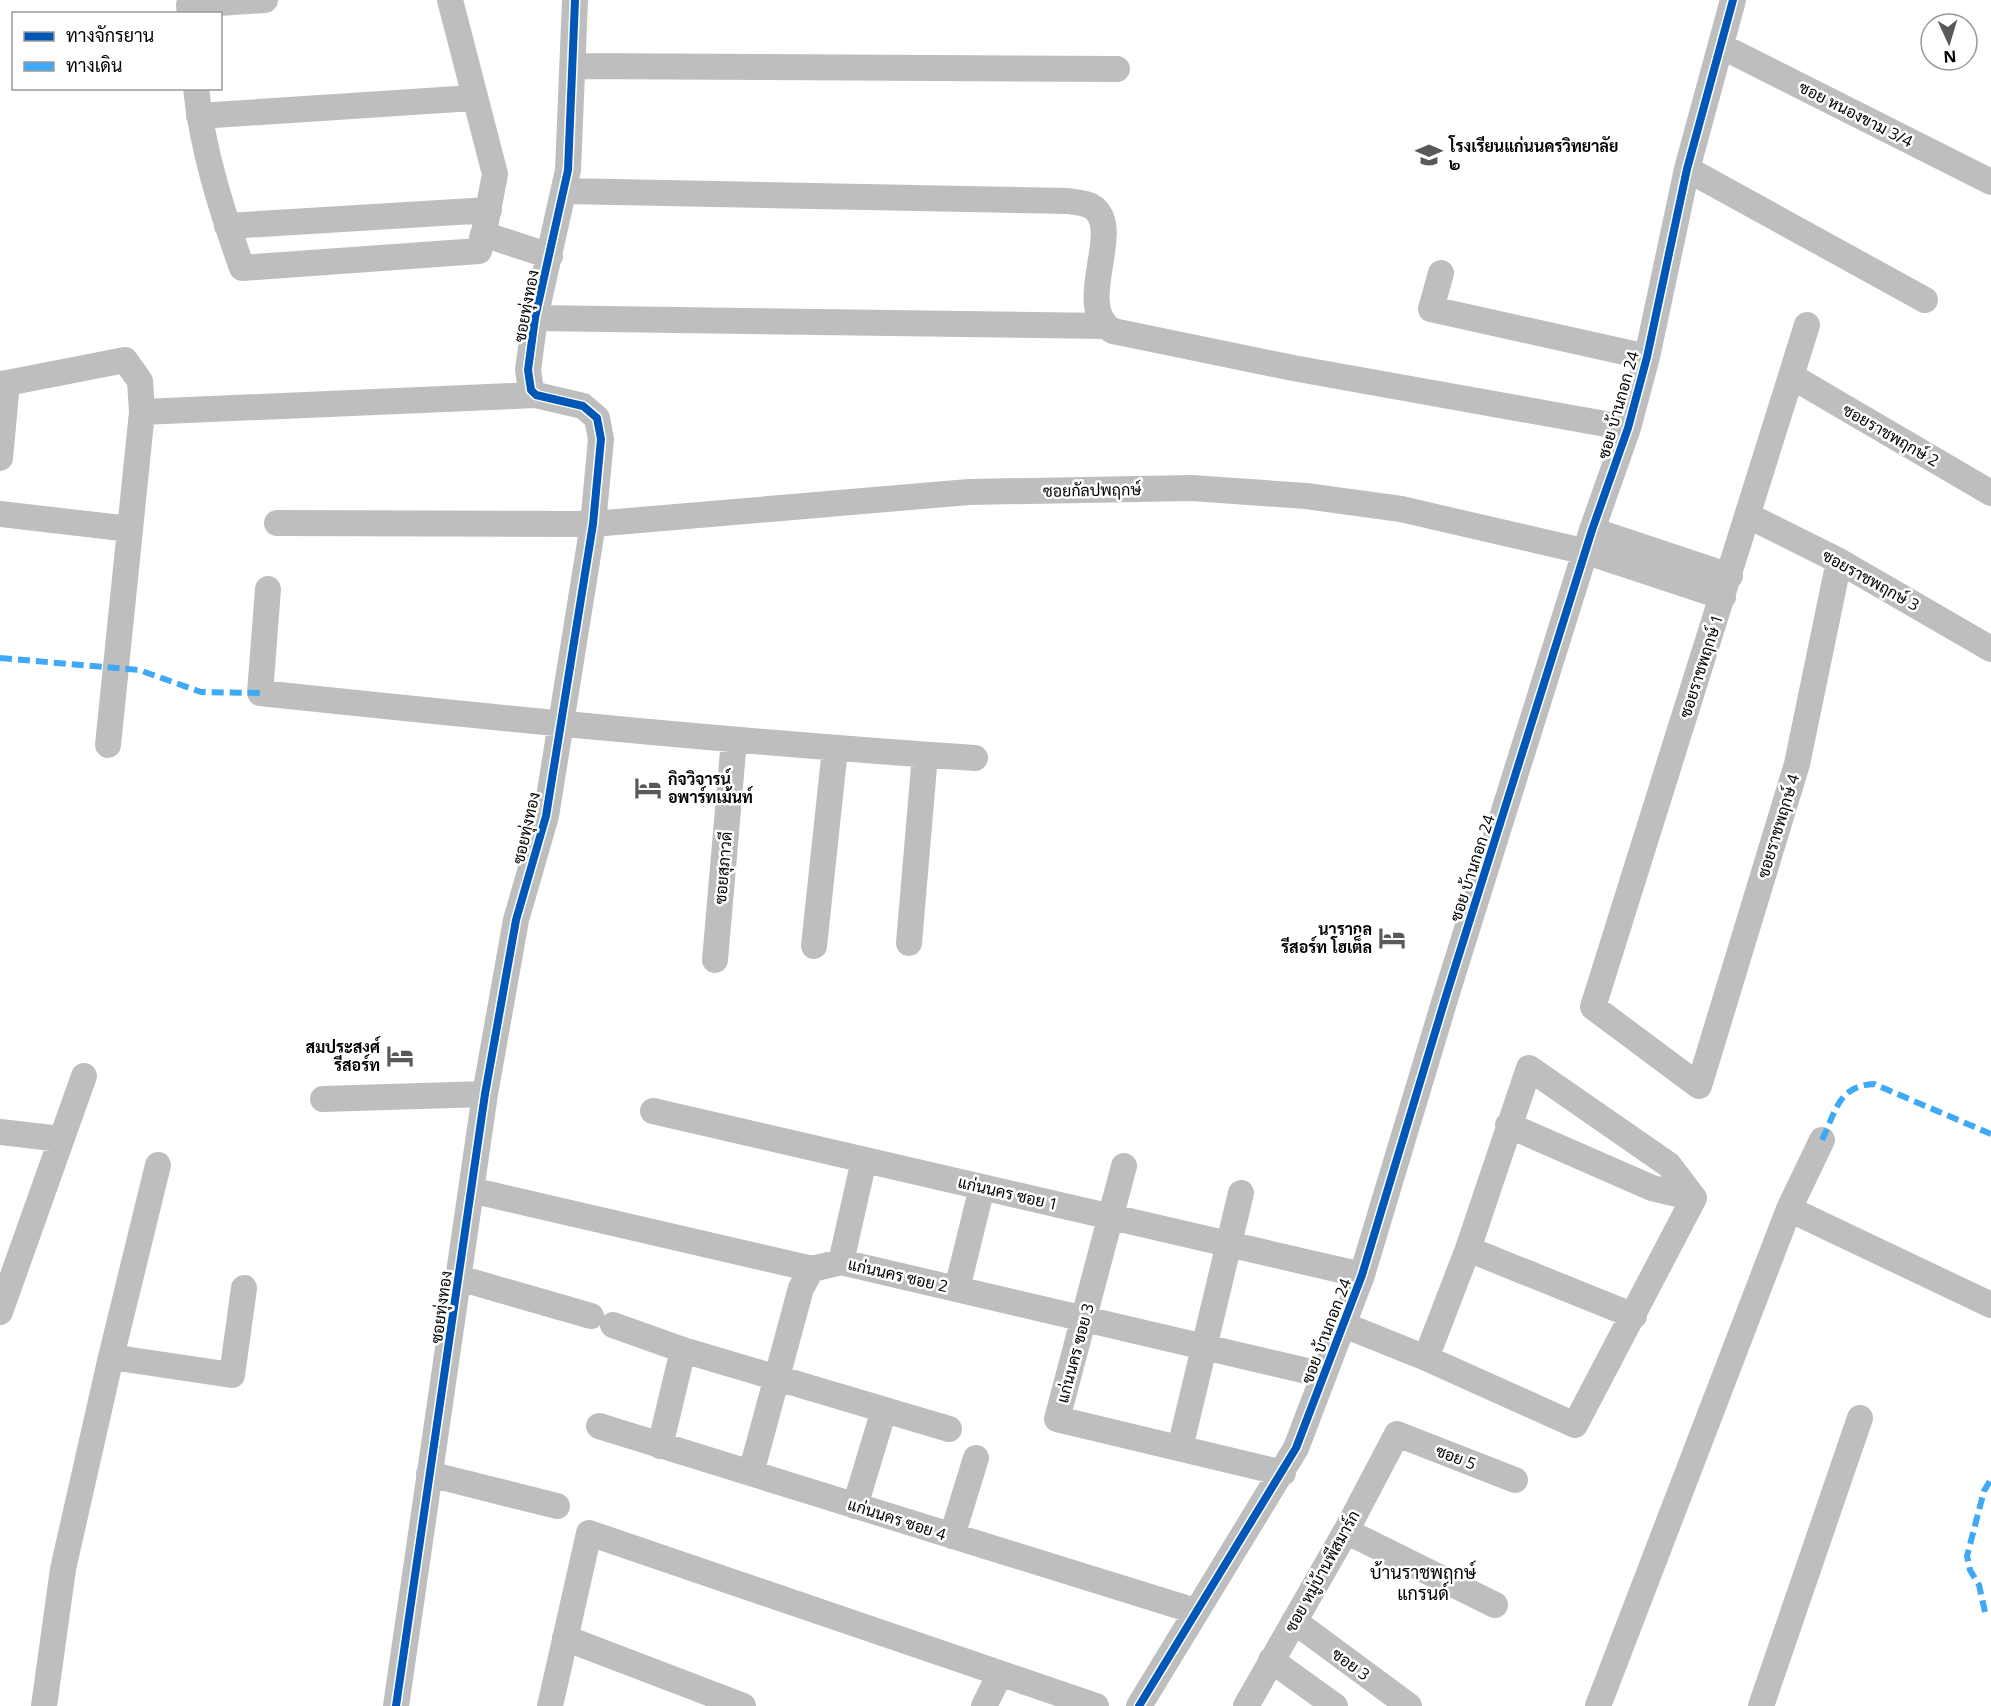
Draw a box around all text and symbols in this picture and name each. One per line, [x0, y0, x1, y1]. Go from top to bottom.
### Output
legend [12, 12, 222, 90]
north arrow [1919, 12, 1979, 72]
text: ทางจักรยาน [66, 23, 154, 47]
text: N [1943, 46, 1957, 68]
text: ทางเดิน [66, 53, 122, 77]
street label: ซอย หนองขาม 3/4 [1795, 76, 1917, 152]
place label: โรงเรียนแก่นนครวิทยาลัย ๒ [1448, 135, 1618, 175]
school or university icon: โรงเรียนแก่นนครวิทยาลัย ๒ [1414, 140, 1444, 170]
street label: ซอยทุ่งทอง [508, 268, 545, 344]
street label: ซอย บ้านกอก 24 [1592, 349, 1644, 461]
street label: ซอยราชพฤกษ์ 2 [1839, 398, 1944, 471]
street label: ซอยกัลปพฤกษ์ [1043, 477, 1141, 502]
street label: ซอยราชพฤกษ์ 3 [1819, 543, 1924, 616]
street label: ซอยราชพฤกษ์ 1 [1673, 611, 1728, 721]
place label: กิจวิจารน์ อพาร์ทเม้นท์ [668, 768, 754, 808]
street label: ซอยราชพฤกษ์ 4 [1751, 771, 1804, 881]
hotel icon: กิจวิจารน์ อพาร์ทเม้นท์ [633, 773, 663, 803]
street label: ซอยทุ่งทอง [507, 790, 546, 866]
street label: ซอย บ้านกอก 24 [1444, 812, 1500, 924]
street label: ซอยสุภาวดี [709, 831, 738, 905]
place label: นารากูล รีสอร์ท โฮเต็ล [1281, 918, 1372, 958]
hotel icon: นารากูล รีสอร์ท โฮเต็ล [1377, 923, 1407, 953]
place label: สมประสงศ์ รีสอร์ท [306, 1036, 381, 1076]
hotel icon: สมประสงศ์ รีสอร์ท [385, 1041, 415, 1071]
street label: แก่นนคร ซอย 1 [956, 1171, 1060, 1215]
street label: แก่นนคร ซอย 2 [846, 1253, 950, 1297]
street label: ซอยทุ่งทอง [425, 1269, 458, 1345]
street label: ซอย บ้านกอก 24 [1296, 1275, 1356, 1387]
street label: แก่นนคร ซอย 3 [1051, 1301, 1099, 1405]
street label: ซอย 5 [1433, 1439, 1479, 1475]
street label: แก่นนคร ซอย 4 [845, 1493, 949, 1545]
street label: ซอย หมู่บ้านพีสมาร์ก [1278, 1506, 1366, 1636]
district label: บ้านราชพฤกษ์ แกรนด์ [1370, 1560, 1477, 1605]
street label: ซอย 3 [1328, 1643, 1374, 1685]

